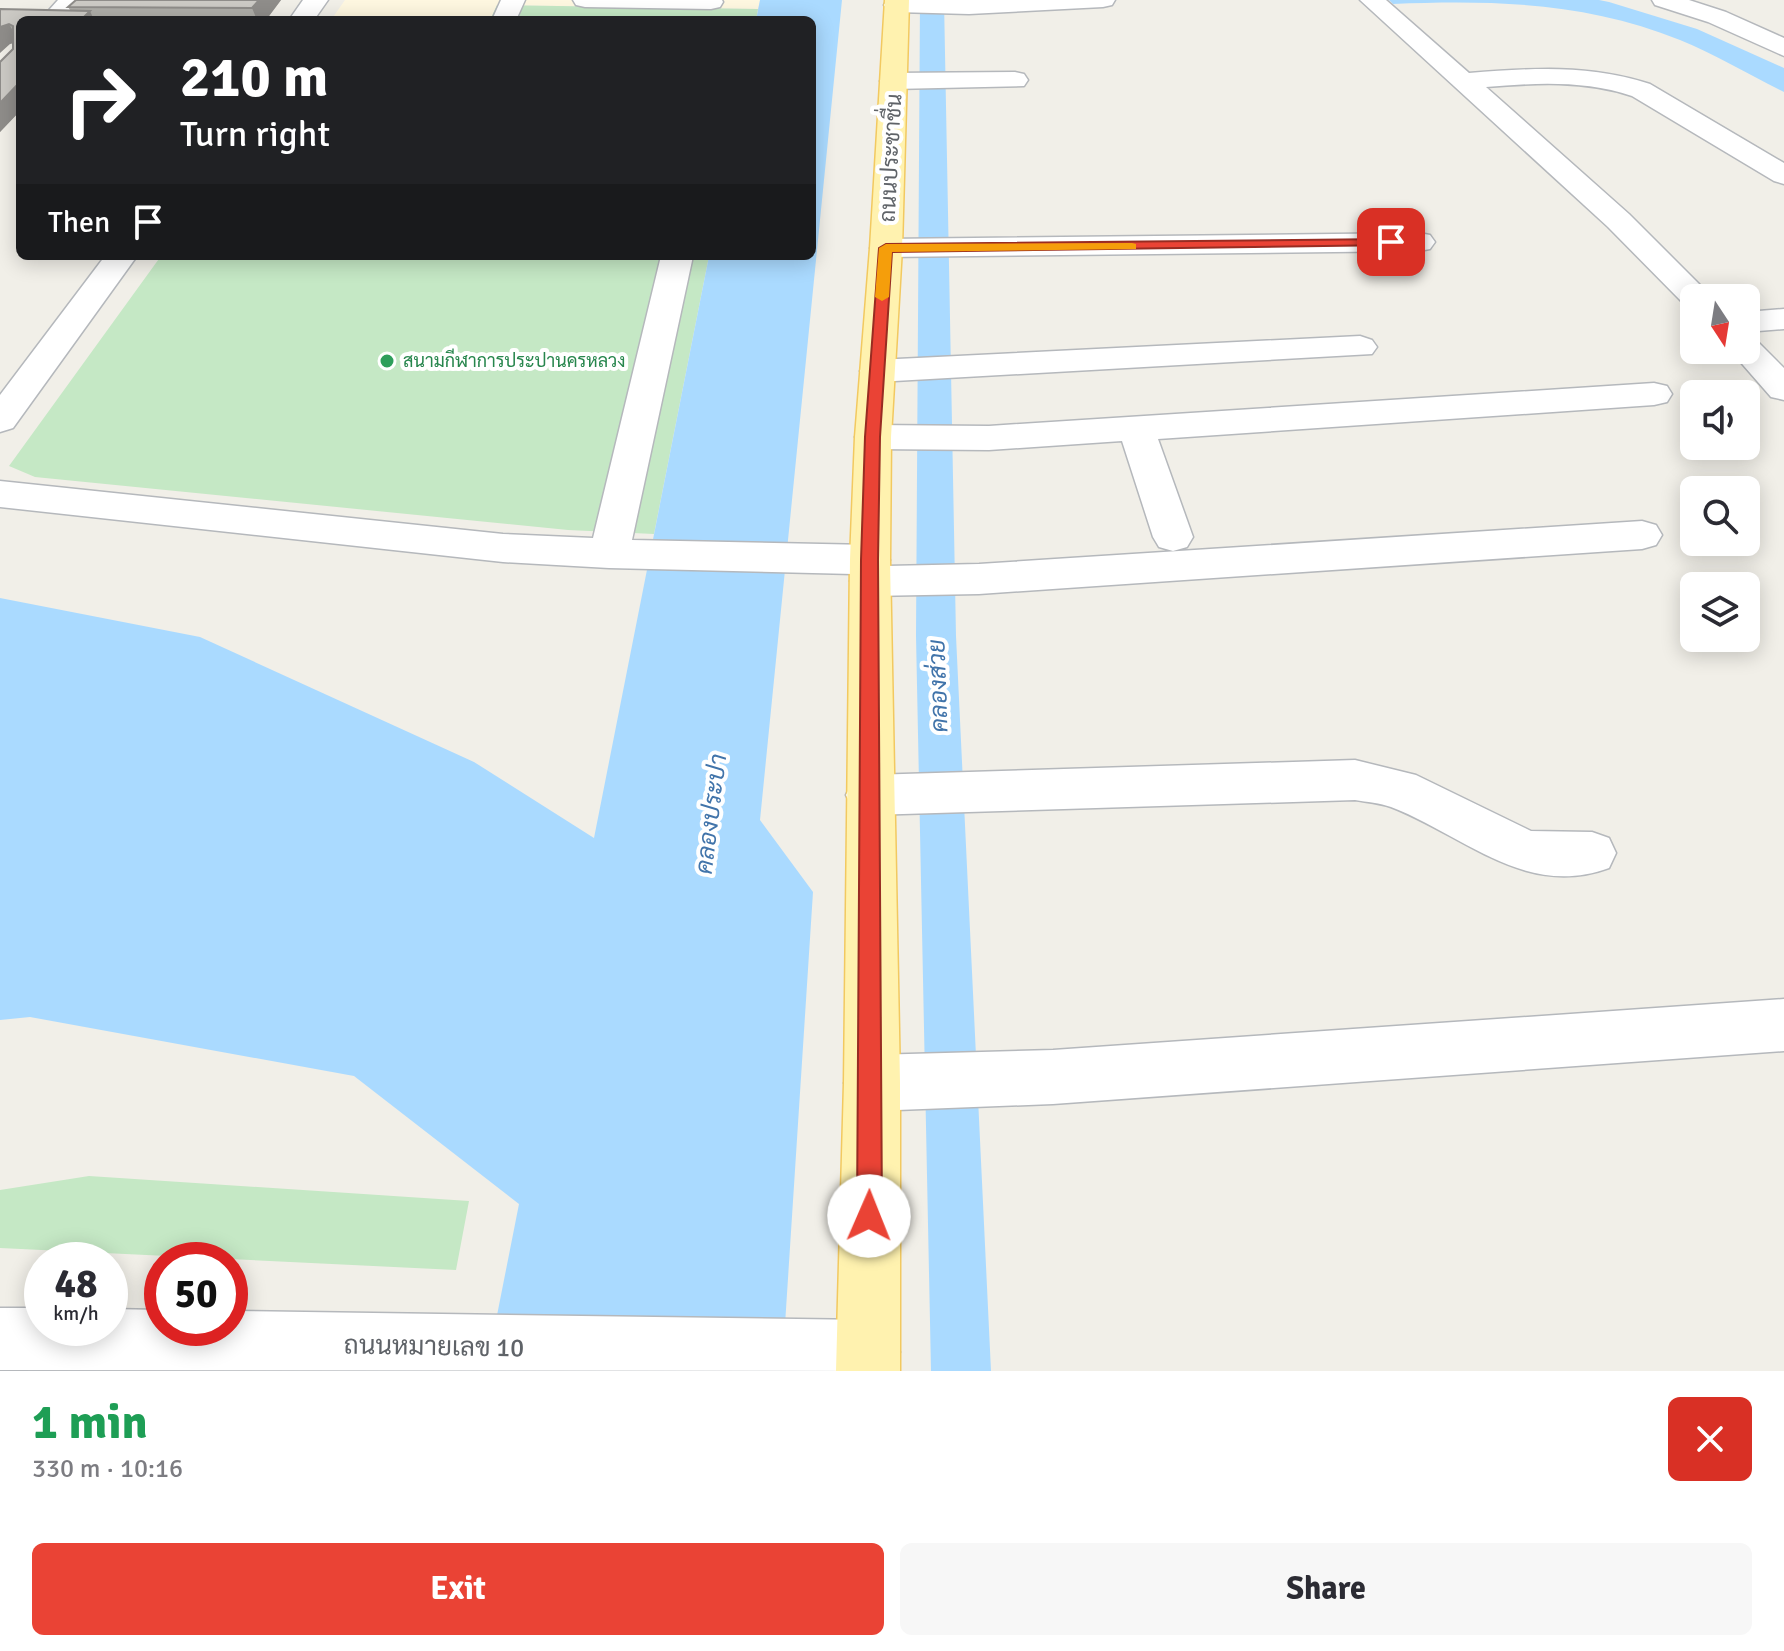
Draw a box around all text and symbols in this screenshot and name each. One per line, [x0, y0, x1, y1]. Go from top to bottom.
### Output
text: 210 m [180, 43, 328, 112]
icon: right [48, 48, 152, 152]
street label: ถนนประชาชื่น [868, 93, 907, 223]
text: Turn right [180, 112, 330, 157]
icon: arrive [126, 200, 170, 244]
text: Then [48, 204, 110, 241]
pin [1357, 208, 1425, 276]
icon: arrive [1369, 220, 1413, 264]
north arrow [1680, 284, 1760, 364]
map controls [1680, 284, 1760, 652]
place label: สนามกีฬาการประปานครหลวง [403, 348, 626, 372]
marker: สนามกีฬาการประปานครหลวง [378, 352, 396, 370]
button: sound [1680, 380, 1760, 460]
button: search [1680, 476, 1760, 556]
button: layers [1680, 572, 1760, 652]
water label: คลองส่วย [921, 639, 955, 733]
water label: คลองประปา [689, 752, 733, 876]
position arrow [827, 1174, 911, 1258]
speed limit sign: 50 [144, 1242, 248, 1346]
text: 48 [54, 1259, 98, 1309]
text: km/h [53, 1301, 99, 1326]
street label: ถนนหมายเลข 10 [343, 1329, 525, 1365]
text: 1 min [32, 1393, 148, 1452]
button: close [1668, 1397, 1752, 1481]
text: 330 m · 10:16 [32, 1453, 183, 1485]
button: Exit [32, 1543, 884, 1635]
button: Share [900, 1543, 1752, 1635]

